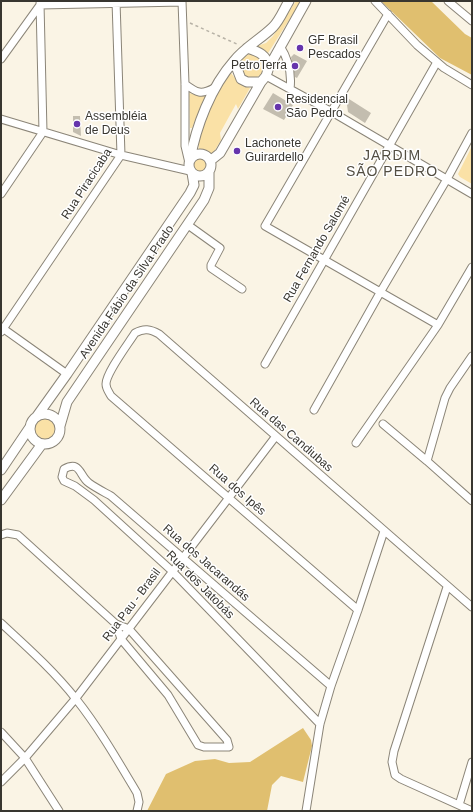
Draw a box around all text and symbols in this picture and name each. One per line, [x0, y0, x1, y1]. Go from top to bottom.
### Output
place label: GF Brasil Pescados [308, 34, 361, 62]
marker: GF Brasil Pescados [295, 43, 305, 53]
place label: PetroTerra [231, 59, 287, 73]
marker: PetroTerra [290, 61, 300, 71]
place label: Residencial São Pedro [286, 93, 348, 121]
marker: Residencial São Pedro [273, 102, 283, 112]
place label: Assembléia de Deus [85, 110, 147, 138]
marker: Assembléia de Deus [72, 119, 82, 129]
place label: Lachonete Guirardello [245, 137, 304, 165]
street label: Rua Piracicaba [59, 146, 115, 222]
marker: Lachonete Guirardello [232, 146, 242, 156]
district label: JARDIM SÃO PEDRO [346, 148, 438, 180]
street label: Rua Fernando Salomé [281, 193, 353, 305]
street label: Avenida Fábio da Silva Prado [77, 223, 177, 361]
street label: Rua das Candiubas [247, 395, 335, 475]
street label: Rua dos Ipês [206, 461, 268, 519]
street label: Rua dos Jacarandás [160, 521, 252, 605]
street label: Rua dos Jatobás [163, 548, 237, 622]
street label: Rua Pau - Brasil [100, 566, 164, 644]

